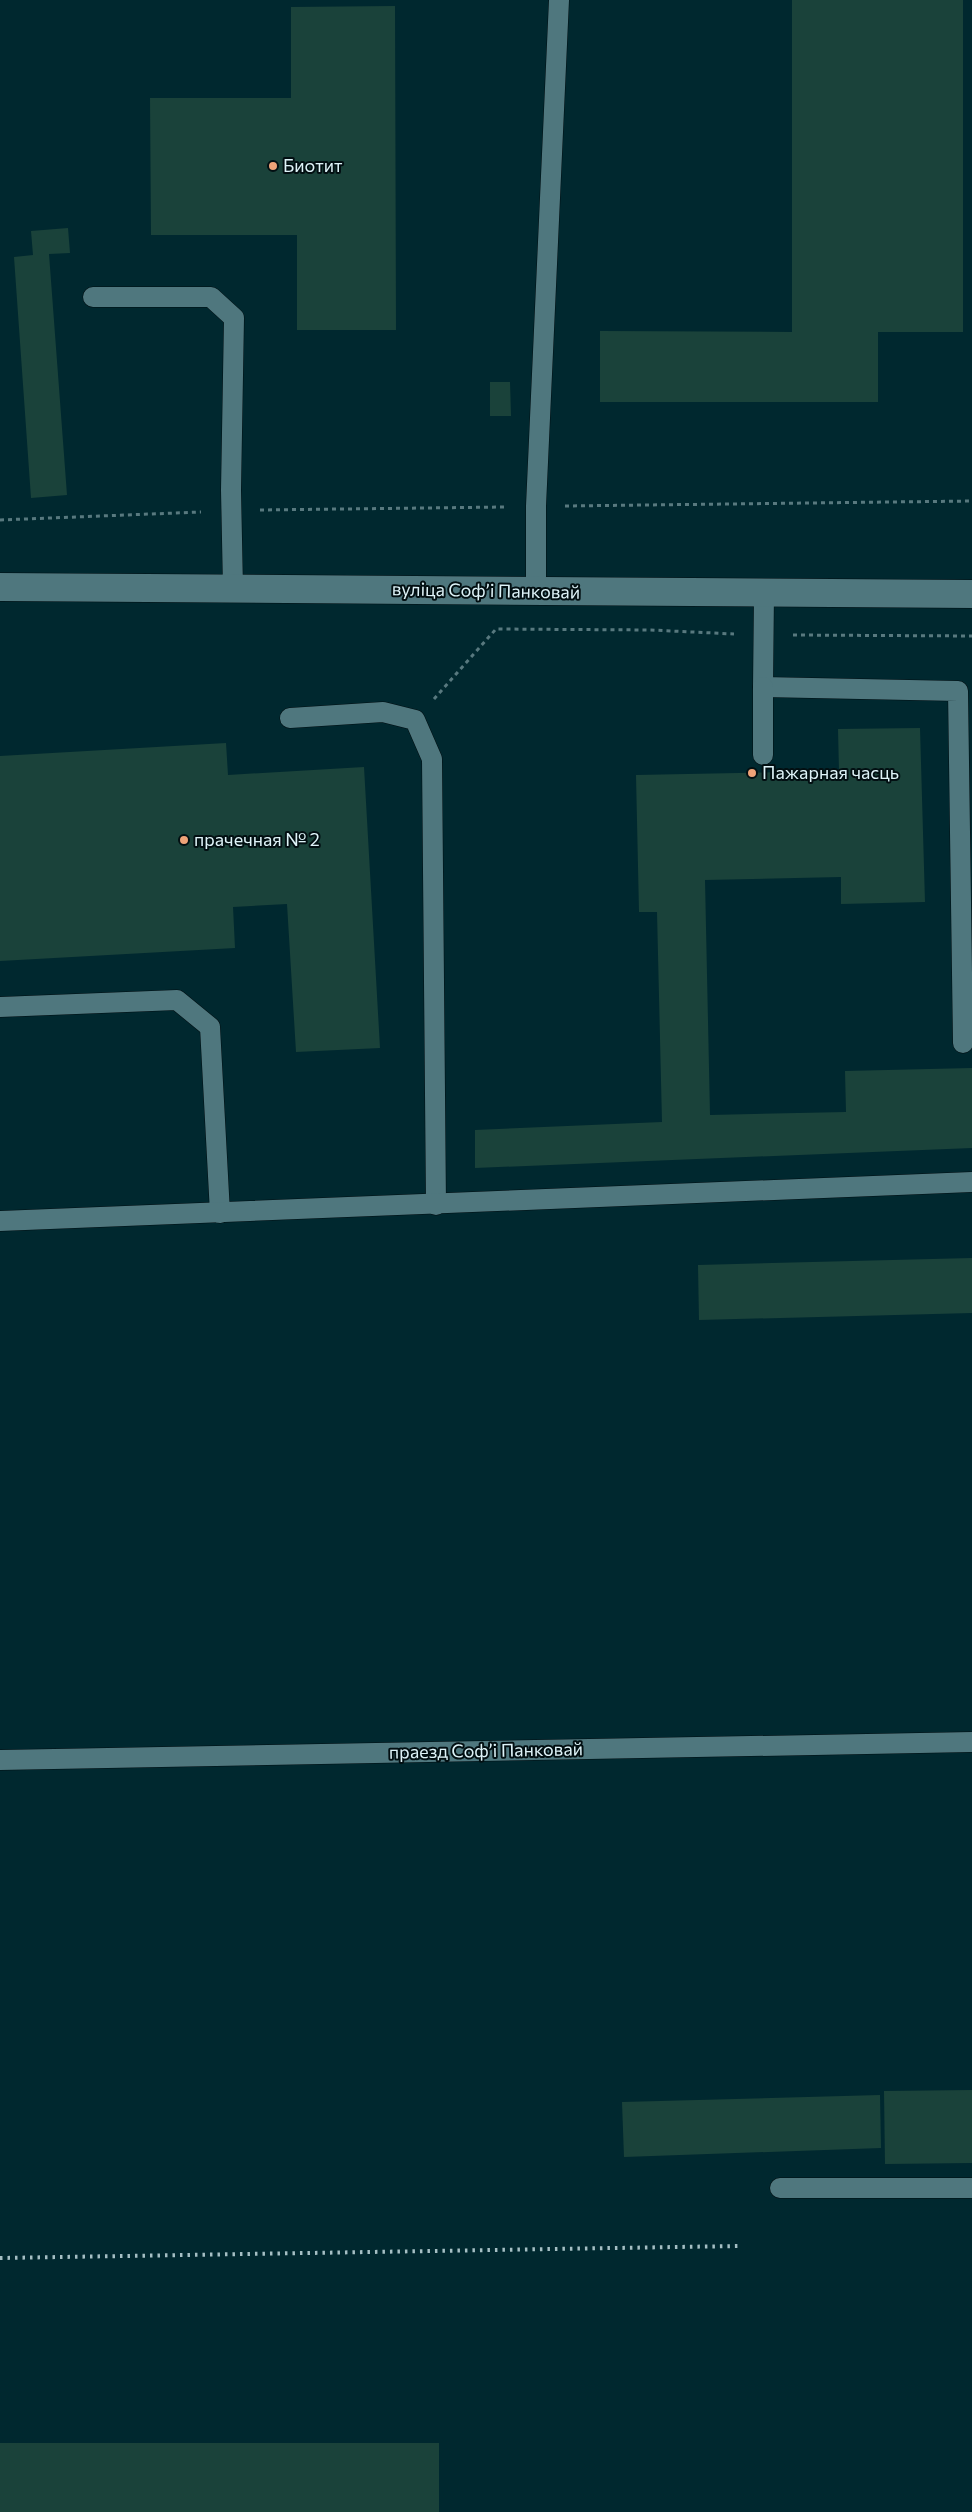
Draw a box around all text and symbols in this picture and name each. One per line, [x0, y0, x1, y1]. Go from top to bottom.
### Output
place label: Биотит [283, 154, 343, 176]
marker: Биотит [267, 160, 279, 172]
street label: вуліца Софʼі Панковай [392, 577, 580, 603]
place label: Пажарная часць [762, 761, 899, 783]
marker: Пажарная часць [746, 767, 758, 779]
place label: прачечная № 2 [194, 828, 320, 850]
marker: прачечная № 2 [178, 834, 190, 846]
street label: праезд Софʼі Панковай [389, 1737, 583, 1763]

